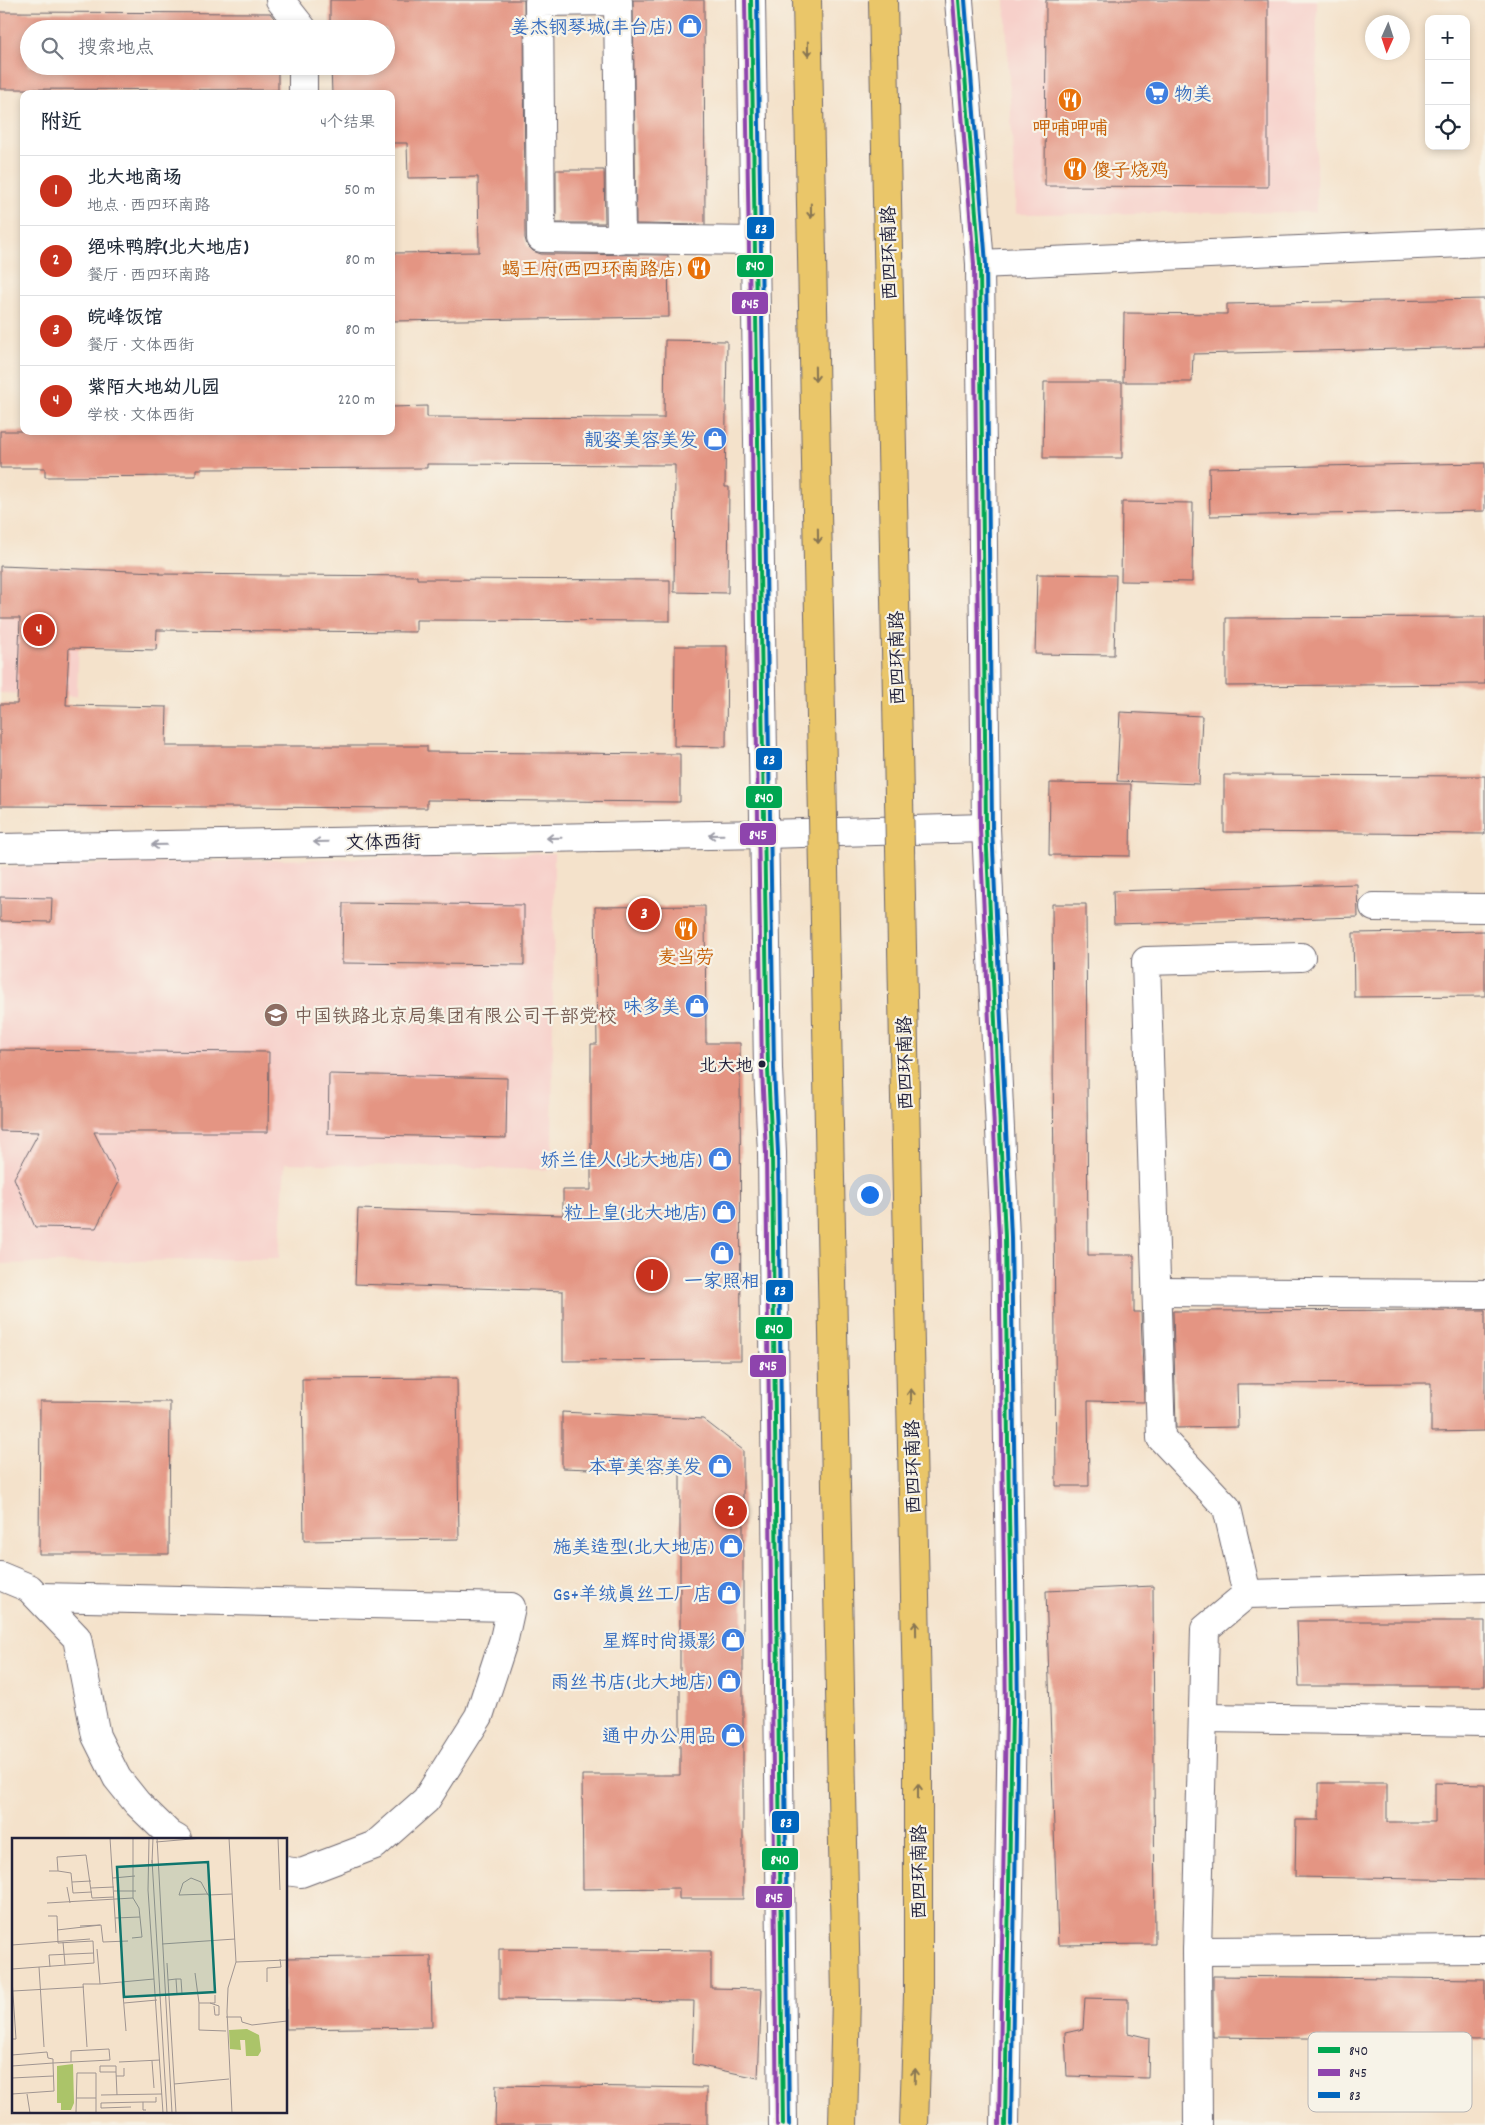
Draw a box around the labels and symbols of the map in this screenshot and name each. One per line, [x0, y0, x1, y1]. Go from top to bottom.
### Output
shop icon: 姜杰钢琴城(丰台店) [677, 13, 703, 39]
north arrow [1365, 15, 1410, 60]
place label: 姜杰钢琴城(丰台店) [510, 16, 672, 43]
one-way arrow [803, 40, 813, 56]
supermarket icon: 物美 [1144, 80, 1170, 106]
place label: 物美 [1174, 83, 1212, 110]
restaurant icon: 呷哺呷哺 [1057, 87, 1083, 113]
place label: 呷哺呷哺 [1032, 117, 1108, 144]
restaurant icon: 傻子烧鸡 [1062, 156, 1088, 182]
place label: 傻子烧鸡 [1092, 159, 1168, 186]
one-way arrow [807, 203, 816, 219]
street label: 西四环南路 [877, 205, 906, 301]
line badge: 83 [746, 216, 775, 240]
text: 83 [755, 220, 767, 240]
line badge: 840 [736, 254, 774, 278]
restaurant icon: 蝎王府(西四环南路店) [686, 255, 712, 281]
text: 840 [745, 257, 765, 277]
place label: 蝎王府(西四环南路店) [501, 258, 682, 285]
line badge: 845 [731, 291, 769, 315]
text: 845 [741, 295, 759, 315]
one-way arrow [810, 365, 819, 381]
shop icon: 靓姿美容美发 [702, 426, 728, 452]
place label: 靓姿美容美发 [584, 429, 698, 456]
one-way arrow [813, 528, 823, 544]
street label: 西四环南路 [885, 610, 914, 706]
pin: 4 [23, 611, 55, 649]
line badge: 83 [755, 747, 783, 771]
text: 83 [763, 751, 775, 771]
line badge: 840 [745, 785, 783, 809]
text: 840 [754, 789, 774, 809]
line badge: 845 [739, 822, 777, 846]
text: 845 [749, 826, 767, 846]
street label: 文体西街 [345, 830, 421, 859]
one-way arrow [709, 830, 725, 840]
one-way arrow [546, 833, 562, 843]
one-way arrow [314, 837, 330, 847]
one-way arrow [151, 840, 168, 850]
pin: 3 [628, 895, 660, 933]
restaurant icon: 麦当劳 [673, 916, 699, 942]
place label: 麦当劳 [657, 946, 715, 973]
shop icon: 味多美 [684, 993, 710, 1019]
place label: 味多美 [623, 996, 680, 1023]
school or university icon: 中国铁路北京局集团有限公司干部党校 [263, 1002, 289, 1028]
place label: 中国铁路北京局集团有限公司干部党校 [294, 1005, 617, 1032]
street label: 西四环南路 [893, 1015, 922, 1111]
place label: 北大地 [699, 1055, 753, 1080]
marker: 北大地 [757, 1059, 767, 1069]
shop icon: 娇兰佳人(北大地店) [707, 1146, 733, 1172]
place label: 娇兰佳人(北大地店) [540, 1149, 702, 1176]
your location [857, 1182, 883, 1208]
shop icon: 粒上皇(北大地店) [711, 1199, 737, 1225]
place label: 粒上皇(北大地店) [563, 1202, 706, 1229]
shop icon: 一家照相 [709, 1240, 735, 1266]
pin: 1 [636, 1256, 668, 1294]
place label: 一家照相 [684, 1270, 760, 1297]
line badge: 83 [765, 1279, 794, 1303]
text: 83 [774, 1282, 786, 1302]
line badge: 840 [755, 1316, 793, 1340]
text: 840 [764, 1320, 784, 1340]
line badge: 845 [749, 1354, 787, 1378]
text: 845 [759, 1357, 777, 1377]
one-way arrow [906, 1389, 916, 1405]
street label: 西四环南路 [901, 1419, 930, 1515]
shop icon: 本草美容美发 [707, 1453, 733, 1479]
place label: 本草美容美发 [588, 1456, 702, 1483]
pin: 2 [715, 1492, 747, 1530]
shop icon: 施美造型(北大地店) [718, 1533, 744, 1559]
place label: 施美造型(北大地店) [552, 1536, 714, 1563]
shop icon: Gs+羊绒真丝工厂店 [716, 1580, 742, 1606]
place label: Gs+羊绒真丝工厂店 [553, 1583, 712, 1610]
one-way arrow [911, 1621, 921, 1638]
shop icon: 星辉时尚摄影 [720, 1627, 746, 1653]
place label: 星辉时尚摄影 [602, 1630, 716, 1657]
shop icon: 雨丝书店(北大地店) [716, 1668, 742, 1694]
place label: 雨丝书店(北大地店) [550, 1671, 712, 1698]
shop icon: 通中办公用品 [720, 1722, 746, 1748]
place label: 通中办公用品 [602, 1725, 716, 1752]
one-way arrow [913, 1784, 923, 1800]
line badge: 83 [771, 1810, 800, 1834]
text: 83 [780, 1814, 792, 1834]
street label: 西四环南路 [908, 1824, 935, 1920]
inset map [12, 1838, 288, 2112]
line badge: 840 [761, 1847, 799, 1871]
text: 840 [770, 1851, 790, 1871]
line badge: 845 [755, 1885, 793, 1909]
text: 845 [765, 1889, 783, 1909]
legend [1308, 2032, 1472, 2112]
text: 840 [1349, 2042, 1368, 2062]
text: 845 [1349, 2064, 1367, 2084]
one-way arrow [911, 2069, 920, 2085]
text: 83 [1349, 2087, 1361, 2107]

